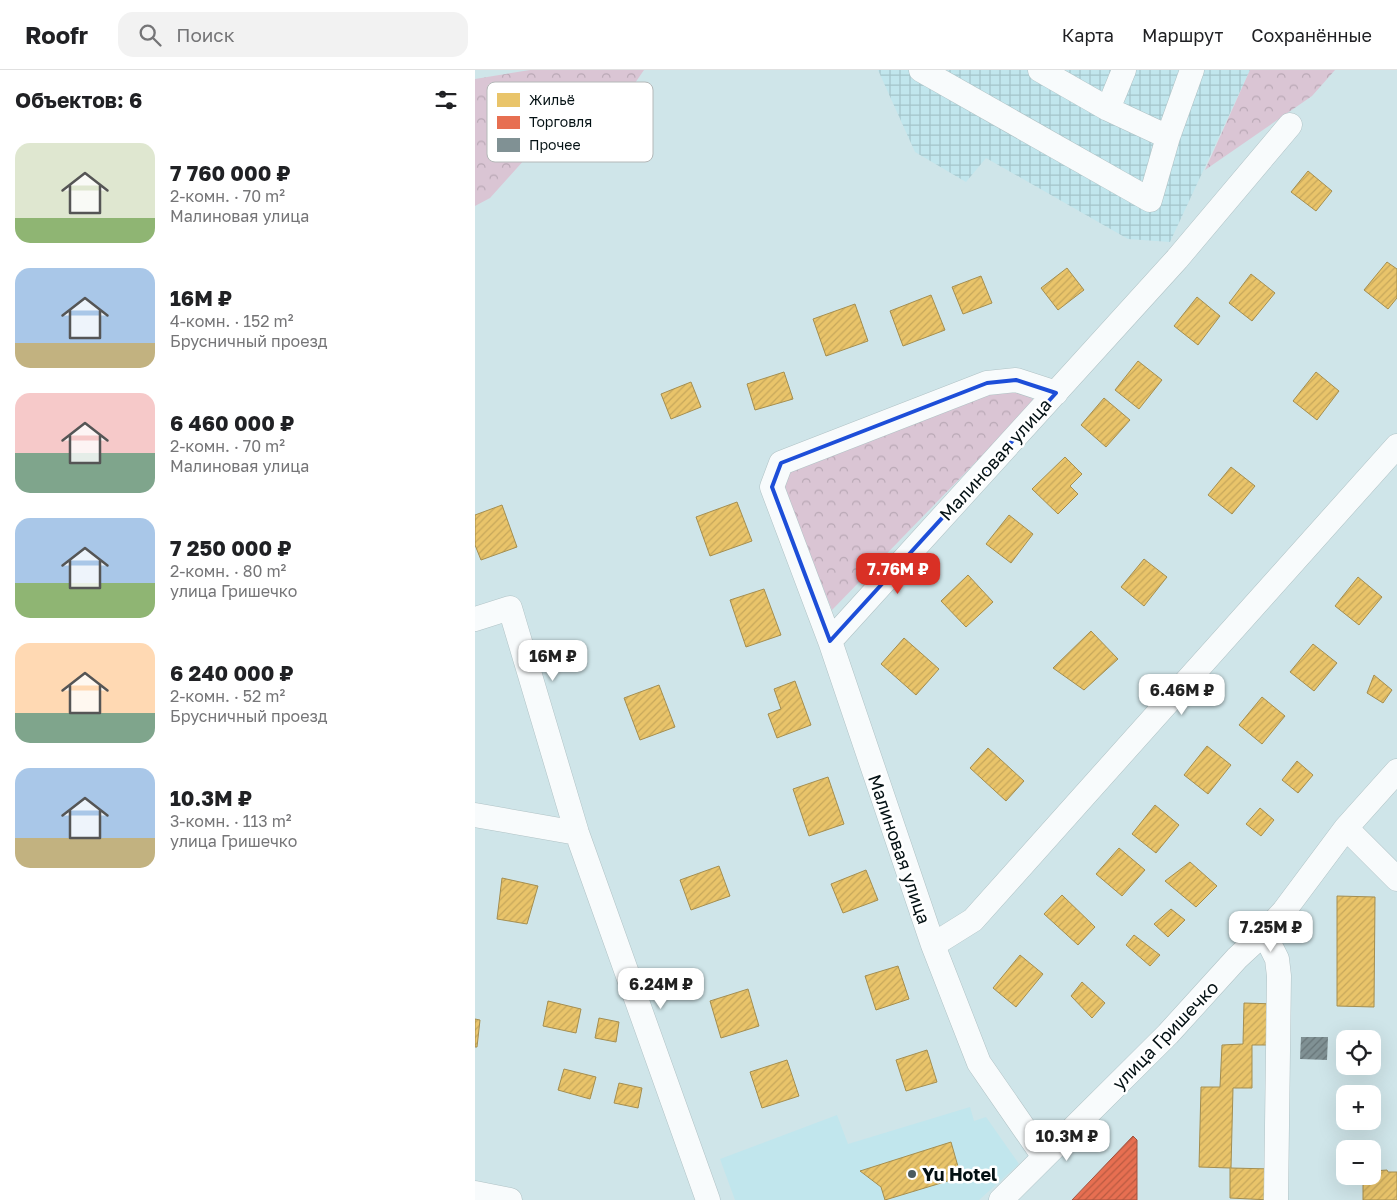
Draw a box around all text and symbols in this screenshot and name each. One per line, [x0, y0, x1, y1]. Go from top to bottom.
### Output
search box [118, 12, 468, 57]
text: Roofr [25, 20, 88, 49]
icon: search [136, 21, 164, 49]
text: Поиск [176, 23, 235, 46]
text: Карта [1062, 24, 1114, 46]
text: Маршрут [1142, 24, 1223, 46]
text: Сохранённые [1251, 24, 1372, 46]
legend [487, 82, 653, 162]
icon: filters [432, 86, 460, 114]
text: Объектов: 6 [15, 87, 142, 113]
text: Жильё [529, 91, 575, 108]
text: Торговля [529, 113, 592, 130]
text: Прочее [529, 136, 581, 153]
text: 7 760 000 ₽ [170, 160, 291, 186]
icon: home [55, 163, 115, 223]
text: 2-комн. · 70 m² [170, 186, 285, 206]
text: Малиновая улица [170, 206, 309, 226]
text: 16M ₽ [170, 285, 232, 311]
icon: home [55, 288, 115, 348]
text: 4-комн. · 152 m² [170, 311, 293, 331]
text: Брусничный проезд [170, 331, 328, 351]
street label: Малиновая улица [934, 393, 1056, 525]
text: 6 460 000 ₽ [170, 410, 294, 436]
icon: home [55, 413, 115, 473]
text: 2-комн. · 70 m² [170, 436, 285, 456]
text: Малиновая улица [170, 456, 309, 476]
text: 7 250 000 ₽ [170, 535, 292, 561]
icon: home [55, 538, 115, 598]
pin: 7.76M ₽ [852, 552, 944, 595]
text: 7.76M ₽ [867, 559, 929, 579]
text: 2-комн. · 80 m² [170, 561, 286, 581]
text: улица Гришечко [170, 581, 297, 601]
pin: 16M ₽ [518, 640, 588, 682]
text: 16M ₽ [529, 646, 577, 666]
text: 6 240 000 ₽ [170, 660, 294, 686]
icon: home [55, 663, 115, 723]
pin: 6.46M ₽ [1136, 674, 1228, 716]
text: 6.46M ₽ [1150, 680, 1214, 700]
text: 2-комн. · 52 m² [170, 686, 285, 706]
text: Брусничный проезд [170, 706, 328, 726]
street label: Малиновая улица [864, 771, 936, 927]
text: 10.3M ₽ [170, 785, 252, 811]
icon: home [55, 788, 115, 848]
text: 3-комн. · 113 m² [170, 811, 292, 831]
text: улица Гришечко [170, 831, 297, 851]
pin: 7.25M ₽ [1225, 910, 1317, 953]
text: 7.25M ₽ [1240, 917, 1302, 937]
pin: 6.24M ₽ [615, 968, 707, 1010]
text: 6.24M ₽ [629, 974, 693, 994]
street label: улица Гришечко [1107, 976, 1223, 1094]
map controls [1336, 1030, 1381, 1185]
button: locate [1336, 1030, 1381, 1075]
button: + [1336, 1085, 1381, 1130]
pin: 10.3M ₽ [1021, 1120, 1113, 1162]
text: 10.3M ₽ [1036, 1126, 1098, 1146]
button: − [1336, 1140, 1381, 1185]
place label: Yu Hotel [922, 1163, 997, 1185]
marker: Yu Hotel [906, 1168, 918, 1180]

